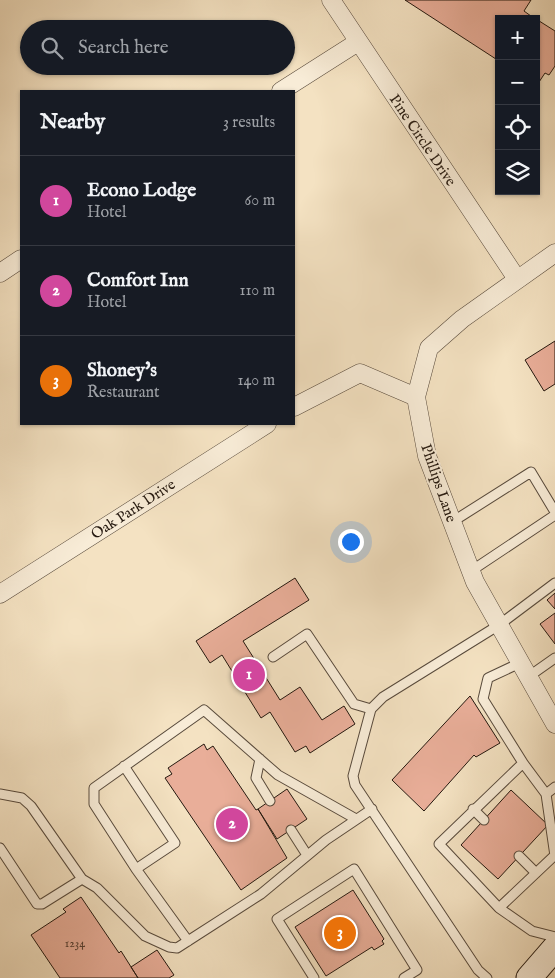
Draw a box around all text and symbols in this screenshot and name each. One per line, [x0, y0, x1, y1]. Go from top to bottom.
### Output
map controls [495, 15, 540, 195]
button: + [495, 15, 540, 60]
search box [20, 20, 295, 75]
icon: search [38, 34, 66, 62]
text: Search here [78, 36, 169, 60]
button: − [495, 60, 540, 105]
street label: Pine Circle Drive [385, 91, 460, 190]
button: locate [495, 105, 540, 150]
text: Nearby [40, 109, 105, 136]
text: 3 results [223, 113, 275, 133]
button: layers [495, 150, 540, 195]
text: Econo Lodge [87, 179, 196, 203]
text: 1 [53, 191, 59, 211]
text: 60 m [245, 191, 275, 211]
text: Hotel [87, 203, 126, 223]
text: Comfort Inn [87, 269, 189, 293]
text: 2 [52, 281, 60, 301]
text: 110 m [239, 281, 275, 301]
text: Hotel [87, 293, 126, 313]
text: Shoney's [87, 359, 157, 383]
text: 3 [53, 371, 59, 391]
text: 140 m [237, 371, 275, 391]
text: Restaurant [87, 383, 160, 403]
street label: Phillips Lane [416, 442, 461, 525]
street label: Oak Park Drive [87, 475, 179, 544]
your location [338, 529, 364, 555]
pin: 1 [233, 656, 265, 694]
pin: 2 [216, 805, 248, 843]
pin: 3 [324, 914, 356, 952]
house number: 1234 [65, 936, 85, 951]

